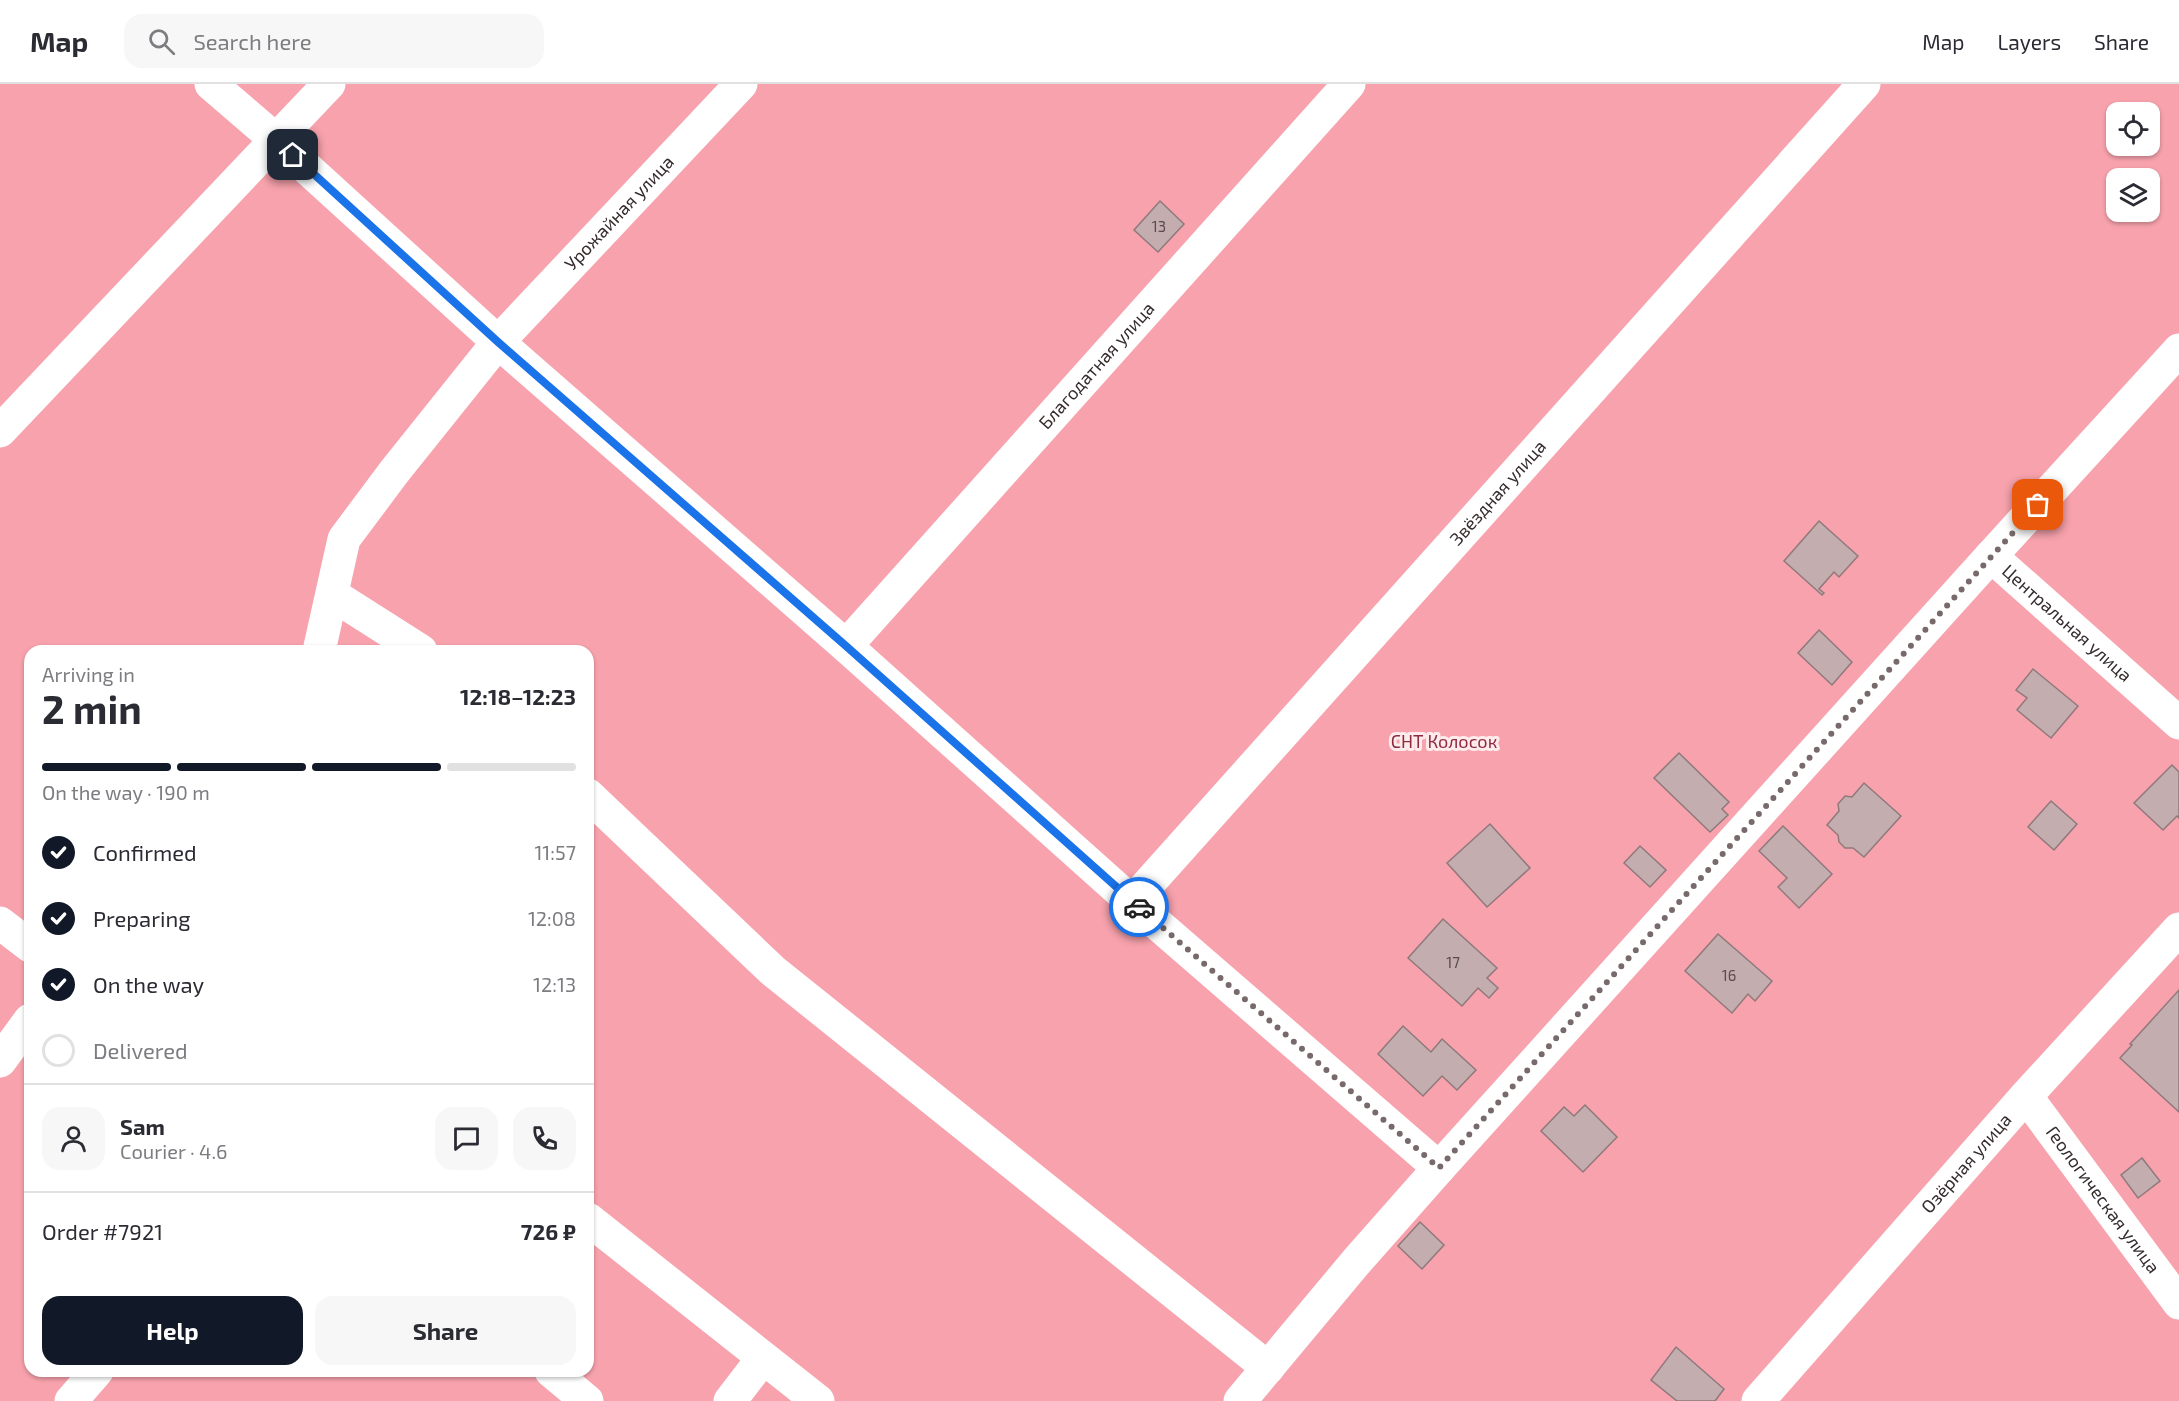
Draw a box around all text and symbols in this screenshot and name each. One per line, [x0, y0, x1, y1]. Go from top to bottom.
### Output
search box [124, 14, 544, 68]
text: Map [30, 24, 88, 58]
icon: search [145, 25, 178, 58]
text: Search here [193, 28, 312, 54]
text: Map [1922, 29, 1964, 54]
text: Layers [1997, 29, 2061, 54]
text: Share [2094, 29, 2149, 54]
map controls [2106, 102, 2160, 222]
button: locate [2106, 102, 2160, 156]
pin [267, 129, 318, 180]
icon: home [276, 138, 309, 171]
street label: Урожайная улица [559, 150, 678, 274]
button: layers [2106, 168, 2160, 222]
house number: 13 [1152, 217, 1166, 235]
street label: Благодатная улица [1033, 297, 1159, 433]
street label: Звёздная улица [1445, 435, 1550, 549]
pin [2012, 479, 2063, 530]
icon: bag [2021, 488, 2054, 521]
street label: Центральная улица [1998, 559, 2137, 686]
text: Arriving in [42, 662, 135, 686]
text: 12:18–12:23 [460, 683, 576, 709]
text: 2 min [42, 685, 142, 732]
park label: СНТ Колосок [1391, 730, 1498, 752]
text: On the way · 190 m [42, 780, 210, 804]
icon: check [42, 836, 75, 869]
text: Confirmed [93, 839, 197, 865]
text: 11:57 [534, 840, 576, 864]
courier [1109, 877, 1169, 937]
icon: car [1123, 891, 1156, 924]
icon: check [42, 902, 75, 935]
text: Preparing [93, 905, 191, 931]
text: 12:08 [528, 906, 576, 930]
house number: 17 [1446, 953, 1460, 971]
house number: 16 [1722, 966, 1736, 984]
icon: check [42, 968, 75, 1001]
text: On the way [93, 971, 204, 997]
text: 12:13 [533, 972, 576, 996]
text: Delivered [93, 1037, 188, 1063]
button: person [42, 1107, 105, 1170]
button: chat [435, 1107, 498, 1170]
button: phone [513, 1107, 576, 1170]
street label: Озёрная улица [1916, 1108, 2016, 1217]
text: Sam [120, 1113, 165, 1139]
street label: Геологическая улица [2042, 1121, 2165, 1277]
text: Courier · 4.6 [120, 1139, 227, 1163]
text: Order #7921 [42, 1218, 163, 1244]
text: 726 ₽ [521, 1218, 576, 1244]
button: Help [42, 1296, 303, 1365]
button: Share [315, 1296, 576, 1365]

